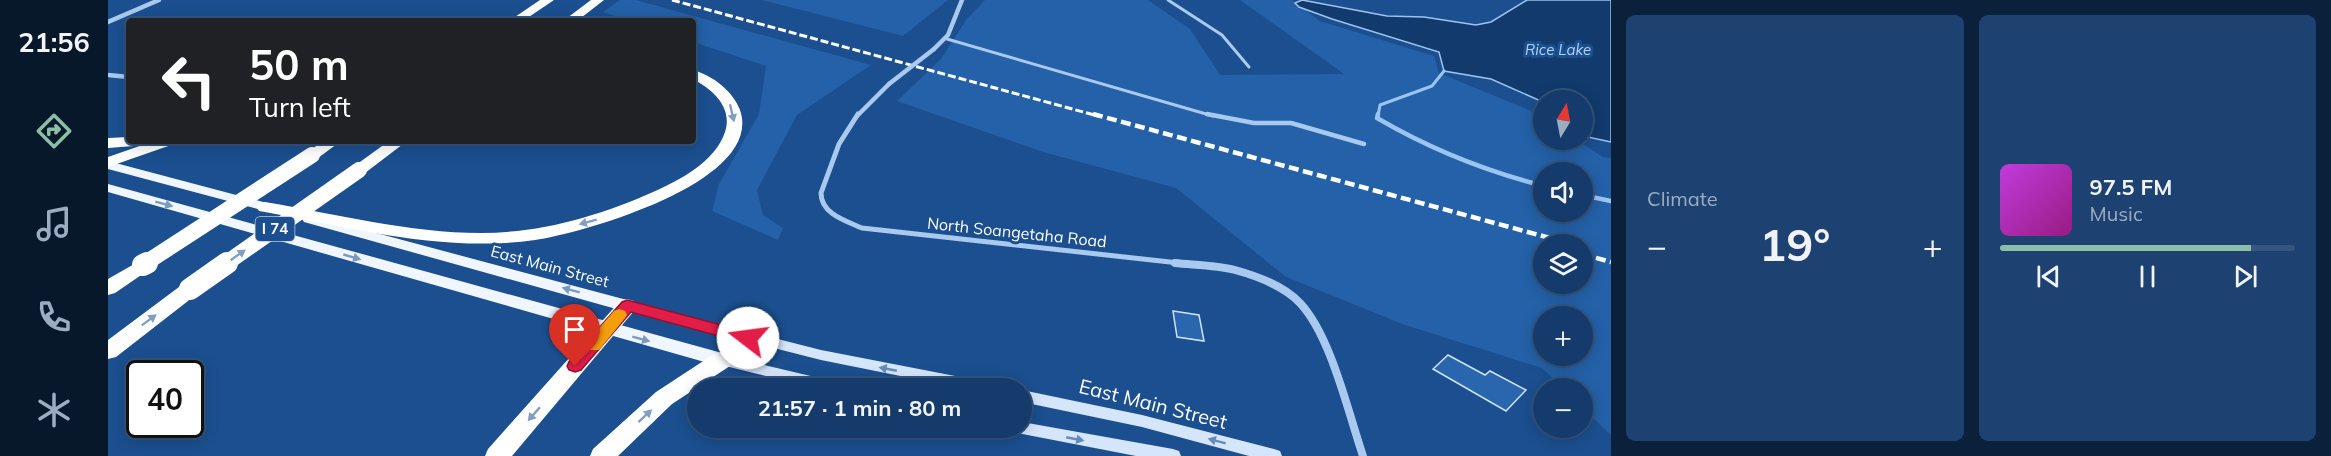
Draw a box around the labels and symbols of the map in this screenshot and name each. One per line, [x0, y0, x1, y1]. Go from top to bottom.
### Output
water label: Rice Lake [1525, 40, 1591, 59]
north arrow [1533, 90, 1593, 150]
one-way arrow [728, 104, 737, 123]
one-way arrow [156, 200, 174, 209]
street label: North Soangetaha Road [926, 213, 1108, 251]
road number: I 74 [256, 217, 294, 241]
one-way arrow [579, 218, 597, 227]
street label: East Main Street [489, 241, 612, 291]
one-way arrow [230, 250, 246, 261]
one-way arrow [343, 253, 361, 262]
one-way arrow [562, 285, 580, 295]
pin [549, 304, 600, 366]
position arrow [716, 306, 780, 370]
one-way arrow [141, 314, 157, 327]
one-way arrow [632, 335, 650, 344]
speed limit sign: 40 [126, 360, 204, 438]
one-way arrow [878, 364, 897, 373]
street label: East Main Street [1076, 373, 1230, 434]
one-way arrow [528, 406, 541, 421]
one-way arrow [637, 410, 652, 423]
one-way arrow [1066, 435, 1085, 444]
one-way arrow [1208, 436, 1226, 445]

